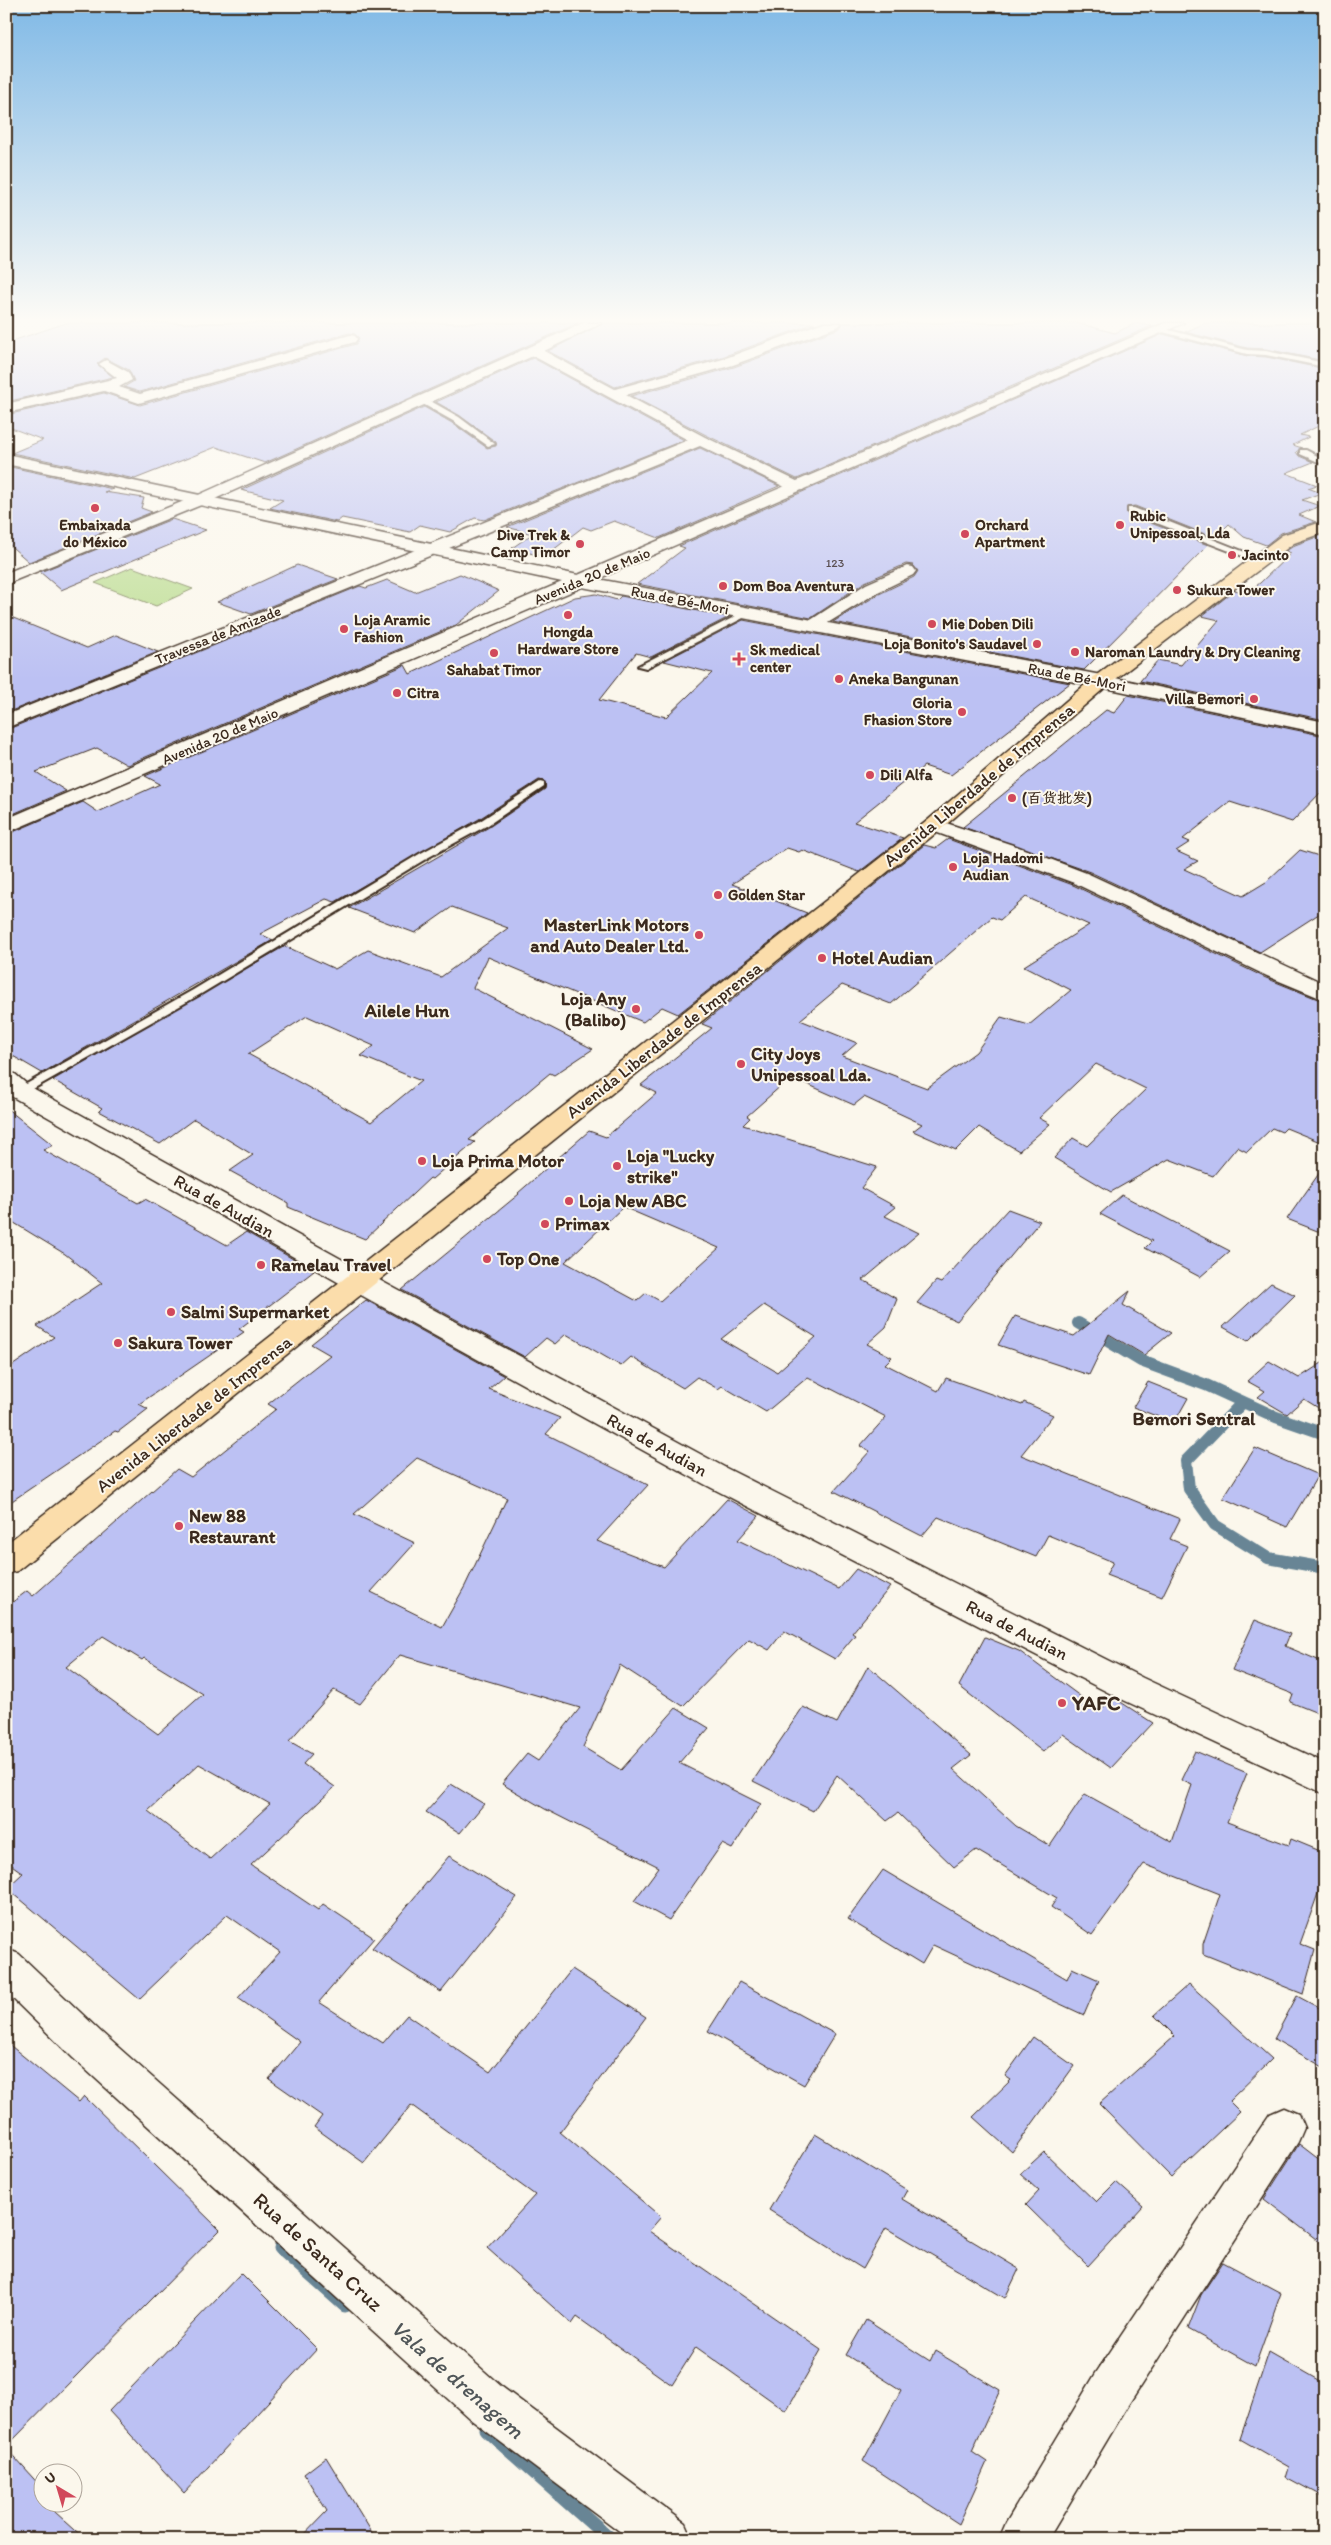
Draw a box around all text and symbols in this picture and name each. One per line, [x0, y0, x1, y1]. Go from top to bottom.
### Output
marker: Embaixada do México [89, 502, 101, 514]
place label: Rubic Unipessoal, Lda [1130, 507, 1231, 543]
place label: Embaixada do México [59, 516, 131, 551]
place label: Orchard Apartment [974, 516, 1045, 552]
marker: Rubic Unipessoal, Lda [1114, 519, 1126, 531]
place label: Dive Trek & Camp Timor [491, 526, 571, 562]
marker: Orchard Apartment [959, 528, 971, 540]
marker: Dive Trek & Camp Timor [574, 538, 586, 550]
street label: Avenida 20 de Maio [531, 543, 653, 609]
place label: Jacinto [1241, 546, 1289, 564]
marker: Jacinto [1226, 549, 1238, 561]
house number: 123 [826, 556, 845, 570]
place label: Dom Boa Aventura [733, 577, 854, 595]
marker: Dom Boa Aventura [717, 580, 729, 592]
place label: Sukura Tower [1187, 581, 1275, 599]
street label: Rua de Bé-Mori [629, 582, 731, 618]
marker: Sukura Tower [1171, 584, 1183, 596]
street label: Travessa de Amizade [152, 601, 284, 669]
marker: Hongda Hardware Store [562, 609, 574, 621]
place label: Loja Aramic Fashion [354, 611, 430, 646]
place label: Mie Doben Dili [942, 615, 1034, 633]
marker: Mie Doben Dili [926, 618, 938, 630]
marker: Loja Aramic Fashion [338, 623, 350, 635]
place label: Hongda Hardware Store [517, 623, 619, 658]
place label: Loja Bonito's Saudavel [884, 635, 1028, 654]
marker: Loja Bonito's Saudavel [1031, 638, 1043, 650]
place label: Sk medical center [750, 641, 821, 676]
place label: Naroman Laundry & Dry Cleaning [1085, 643, 1301, 662]
marker: Naroman Laundry & Dry Cleaning [1069, 646, 1081, 658]
marker: Sahabat Timor [488, 647, 500, 659]
marker: Sk medical center [732, 652, 746, 666]
street label: Rua de Bé-Mori [1026, 659, 1128, 695]
place label: Sahabat Timor [447, 661, 542, 679]
place label: Aneka Bangunan [848, 670, 959, 689]
marker: Aneka Bangunan [833, 673, 845, 685]
place label: Citra [407, 684, 440, 702]
marker: Citra [391, 687, 403, 699]
place label: Villa Bemori [1165, 690, 1244, 708]
marker: Villa Bemori [1248, 693, 1260, 705]
place label: Gloria Fhasion Store [864, 694, 952, 729]
street label: Avenida Liberdade de Imprensa [879, 698, 1079, 871]
street label: Avenida 20 de Maio [159, 703, 281, 769]
marker: Gloria Fhasion Store [956, 706, 968, 718]
place label: Dili Alfa [880, 766, 933, 784]
marker: Dili Alfa [864, 769, 876, 781]
place label: (百货批发) [1022, 789, 1092, 808]
marker: (百货批发) [1006, 792, 1018, 804]
place label: Loja Hadomi Audian [962, 849, 1043, 884]
marker: Loja Hadomi Audian [947, 861, 959, 873]
place label: Golden Star [728, 886, 805, 904]
marker: Golden Star [712, 889, 724, 901]
place label: MasterLink Motors and Auto Dealer Ltd. [530, 914, 689, 957]
marker: MasterLink Motors and Auto Dealer Ltd. [693, 929, 705, 941]
place label: Hotel Audian [832, 947, 934, 969]
marker: Hotel Audian [816, 952, 828, 964]
street label: Avenida Liberdade de Imprensa [562, 956, 767, 1123]
place label: Loja Any (Balibo) [561, 988, 626, 1031]
district label: Ailele Hun [364, 999, 450, 1022]
marker: Loja Any (Balibo) [630, 1003, 642, 1015]
place label: City Joys Unipessoal Lda. [751, 1043, 871, 1086]
marker: City Joys Unipessoal Lda. [735, 1058, 747, 1070]
place label: Loja "Lucky strike" [627, 1145, 715, 1188]
place label: Loja Prima Motor [432, 1150, 565, 1172]
marker: Loja Prima Motor [416, 1155, 428, 1167]
marker: Loja "Lucky strike" [611, 1160, 623, 1172]
street label: Rua de Audian [170, 1169, 278, 1243]
place label: Loja New ABC [579, 1190, 687, 1212]
marker: Loja New ABC [563, 1195, 575, 1207]
place label: Primax [555, 1213, 610, 1235]
marker: Primax [539, 1218, 551, 1230]
place label: Top One [496, 1248, 560, 1270]
marker: Top One [481, 1253, 493, 1265]
place label: Ramelau Travel [271, 1254, 392, 1276]
marker: Ramelau Travel [255, 1259, 267, 1271]
place label: Salmi Supermarket [181, 1301, 330, 1323]
marker: Salmi Supermarket [165, 1306, 177, 1318]
street label: Avenida Liberdade de Imprensa [92, 1330, 297, 1497]
place label: Sakura Tower [128, 1332, 233, 1354]
marker: Sakura Tower [112, 1337, 124, 1349]
district label: Bemori Sentral [1133, 1407, 1256, 1430]
street label: Rua de Audian [603, 1408, 711, 1482]
place label: New 88 Restaurant [189, 1505, 276, 1548]
marker: New 88 Restaurant [173, 1520, 185, 1532]
street label: Rua de Audian [962, 1595, 1072, 1665]
place label: YAFC [1071, 1690, 1121, 1715]
marker: YAFC [1056, 1697, 1068, 1709]
street label: Rua de Santa Cruz [248, 2187, 389, 2317]
water label: Vala de drenagem [386, 2314, 530, 2445]
north arrow [32, 2462, 82, 2512]
text: U [41, 2469, 59, 2488]

